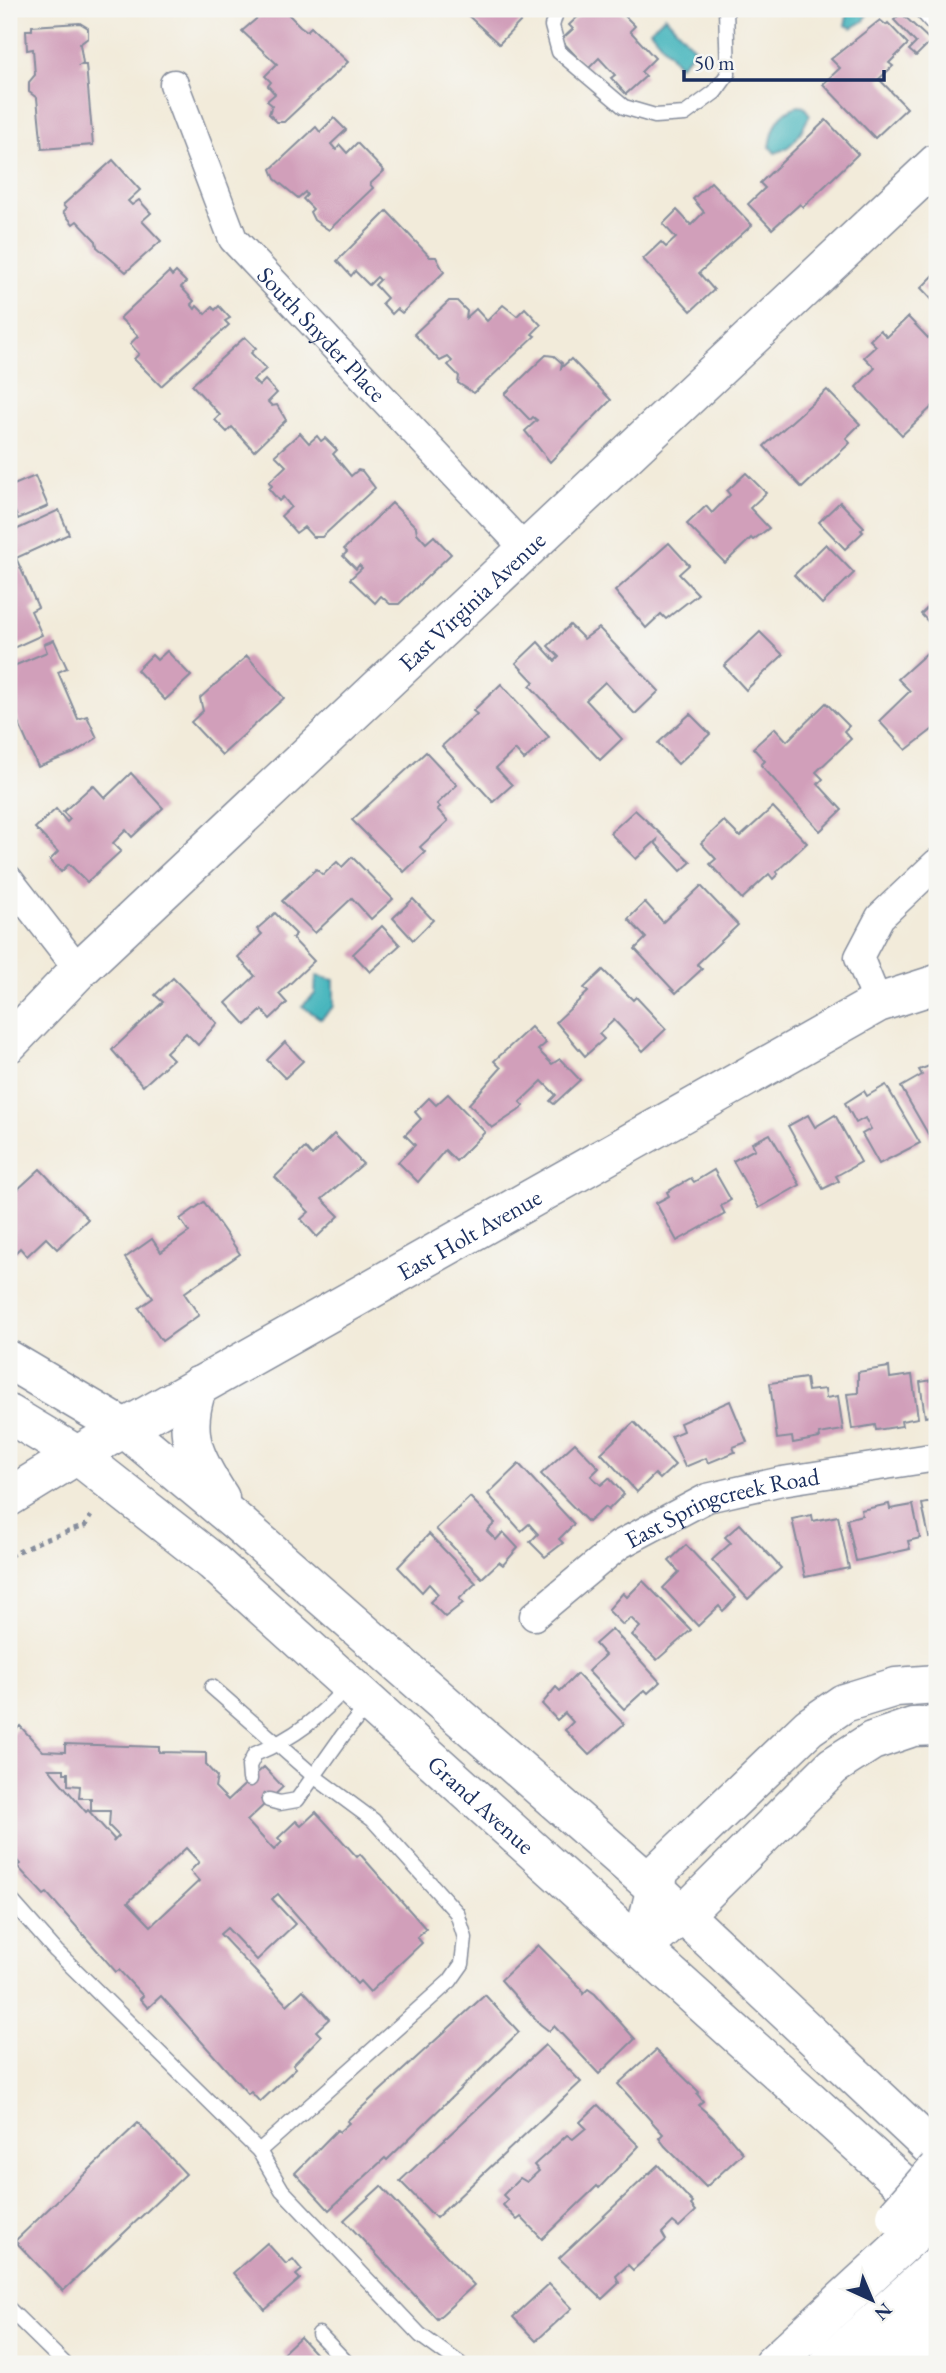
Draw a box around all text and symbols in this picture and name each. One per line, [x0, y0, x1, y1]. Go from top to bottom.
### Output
scale bar [684, 38, 883, 82]
text: 50 m [694, 49, 735, 76]
street label: South Snyder Place [251, 259, 393, 408]
street label: East Virginia Avenue [392, 524, 552, 677]
street label: East Holt Avenue [391, 1181, 547, 1287]
street label: East Springcreek Road [619, 1460, 822, 1555]
street label: Grand Avenue [421, 1748, 542, 1860]
north arrow [838, 2264, 908, 2334]
text: N [869, 2298, 898, 2327]

